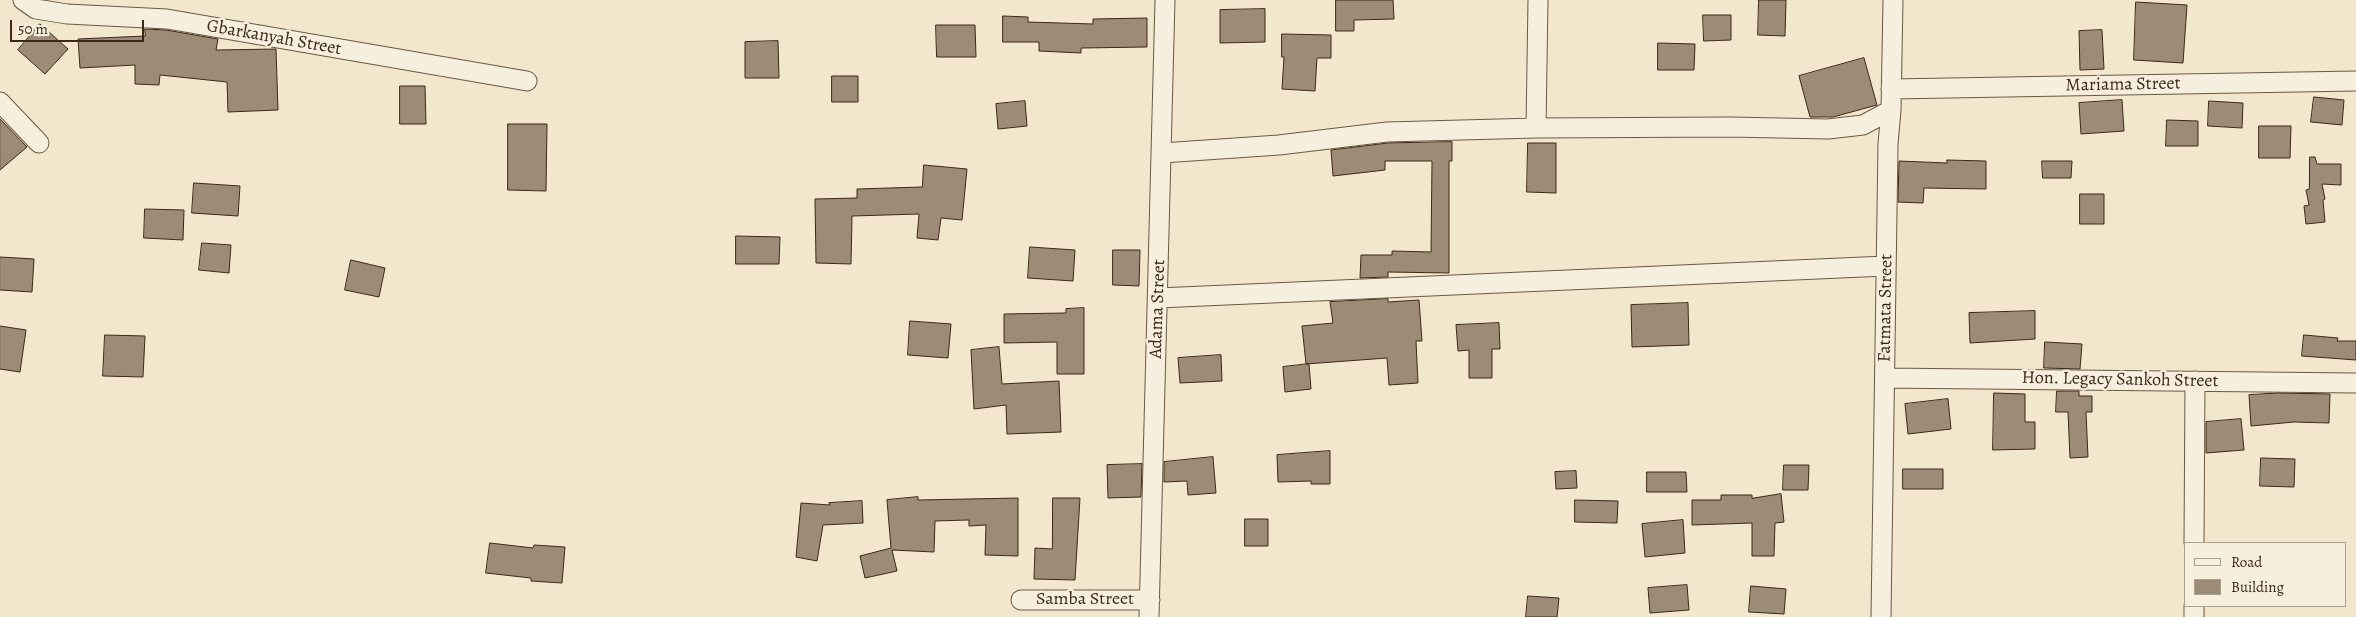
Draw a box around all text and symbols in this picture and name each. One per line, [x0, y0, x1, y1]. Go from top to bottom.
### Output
scale bar [12, 10, 146, 42]
street label: Gbarkanyah Street [205, 16, 343, 60]
text: 50 m [18, 19, 48, 39]
street label: Mariama Street [2065, 73, 2181, 97]
street label: Fatmata Street [1874, 254, 1898, 362]
street label: Adama Street [1145, 259, 1171, 359]
street label: Hon. Legacy Sankoh Street [2021, 367, 2219, 393]
legend [2184, 542, 2346, 607]
text: Road [2231, 552, 2262, 572]
text: Building [2231, 577, 2284, 597]
street label: Samba Street [1036, 589, 1134, 611]

